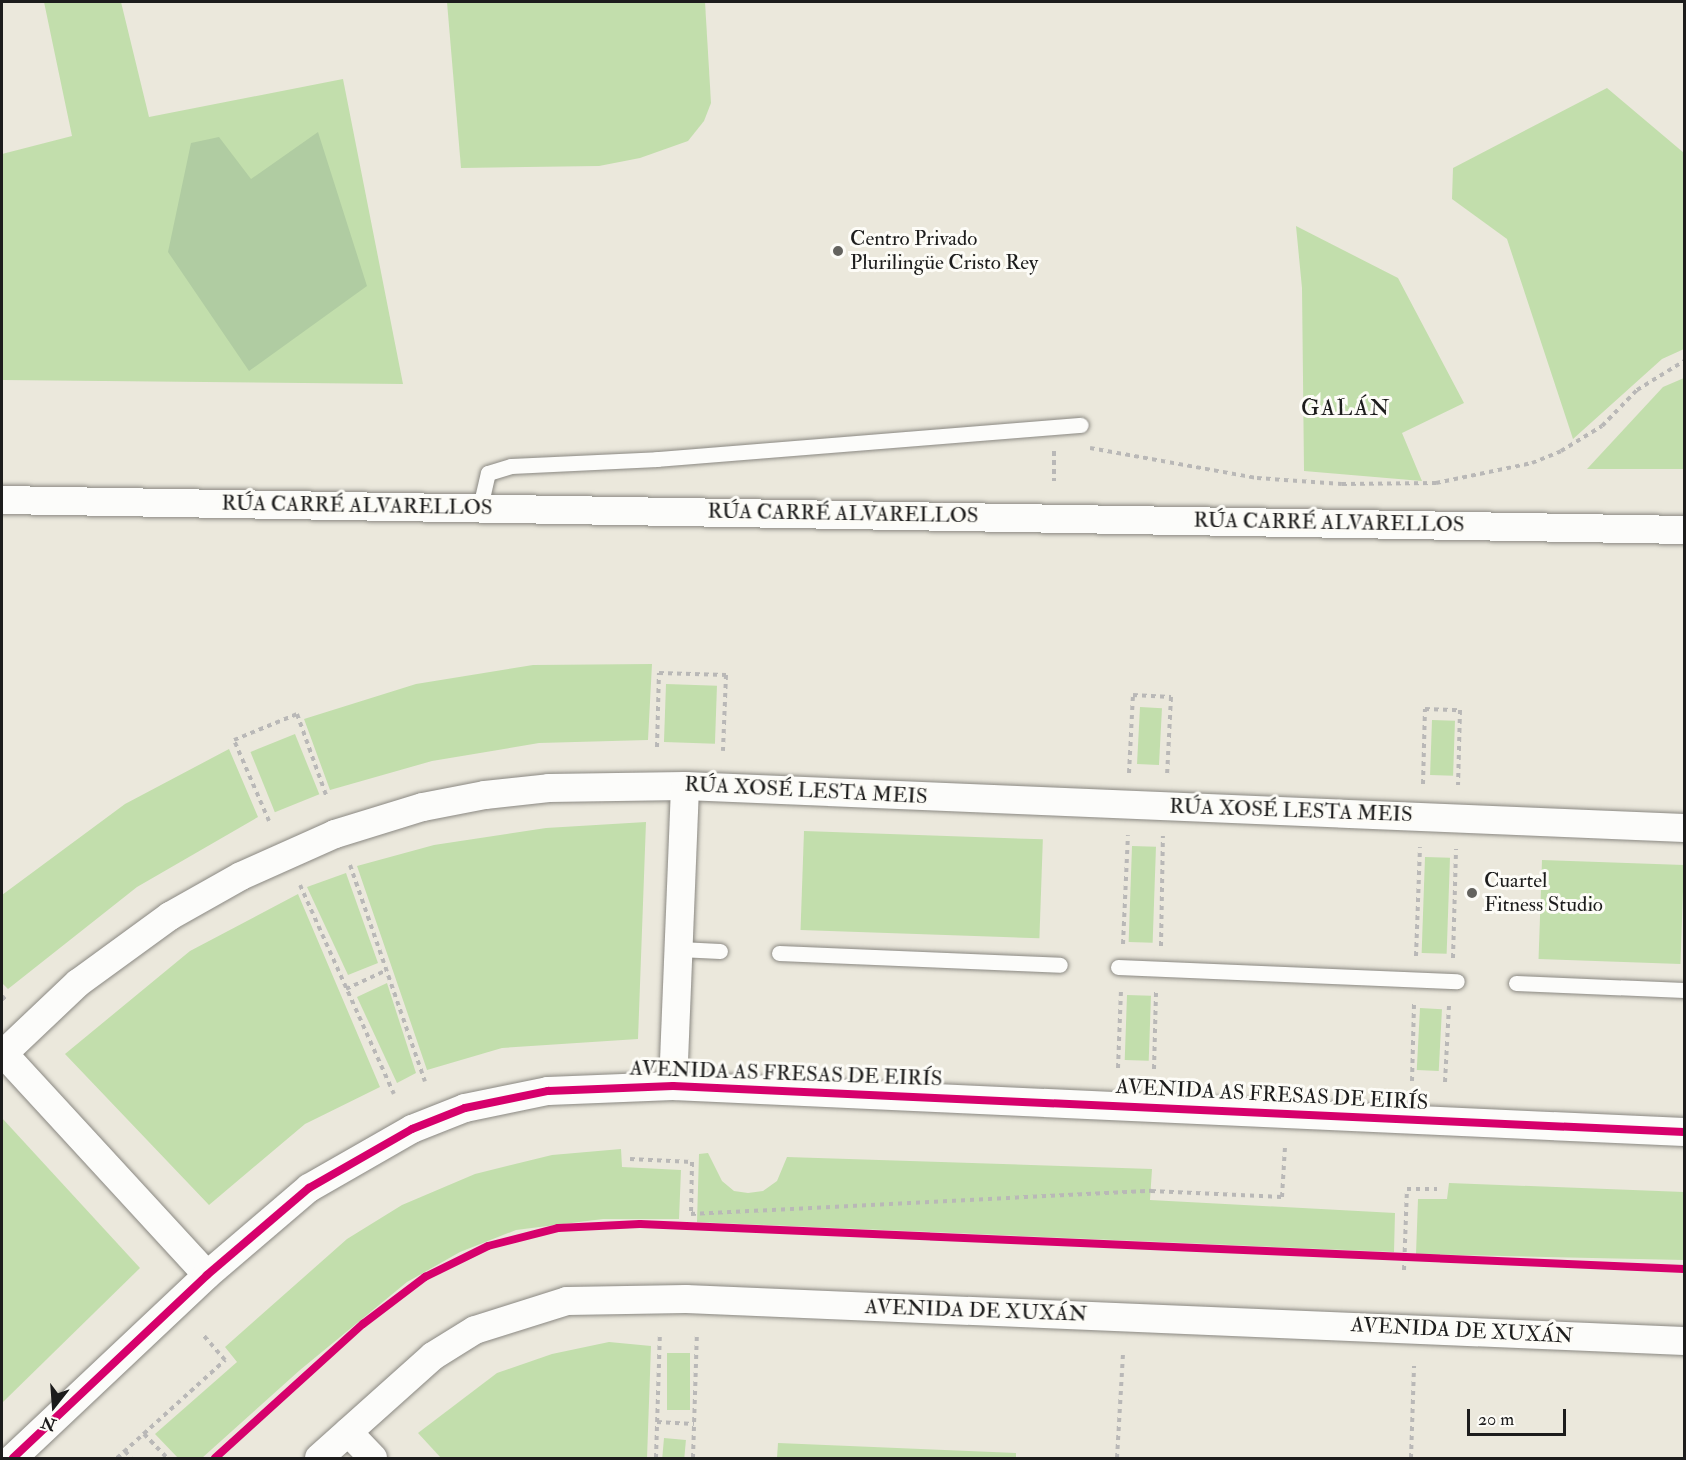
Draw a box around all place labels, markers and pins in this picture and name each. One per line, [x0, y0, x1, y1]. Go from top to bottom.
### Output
place label: Centro Privado Plurilingüe Cristo Rey [850, 226, 1038, 276]
marker: Centro Privado Plurilingüe Cristo Rey [831, 244, 845, 258]
place label: Cuartel Fitness Studio [1484, 868, 1603, 918]
marker: Cuartel Fitness Studio [1465, 886, 1479, 900]

